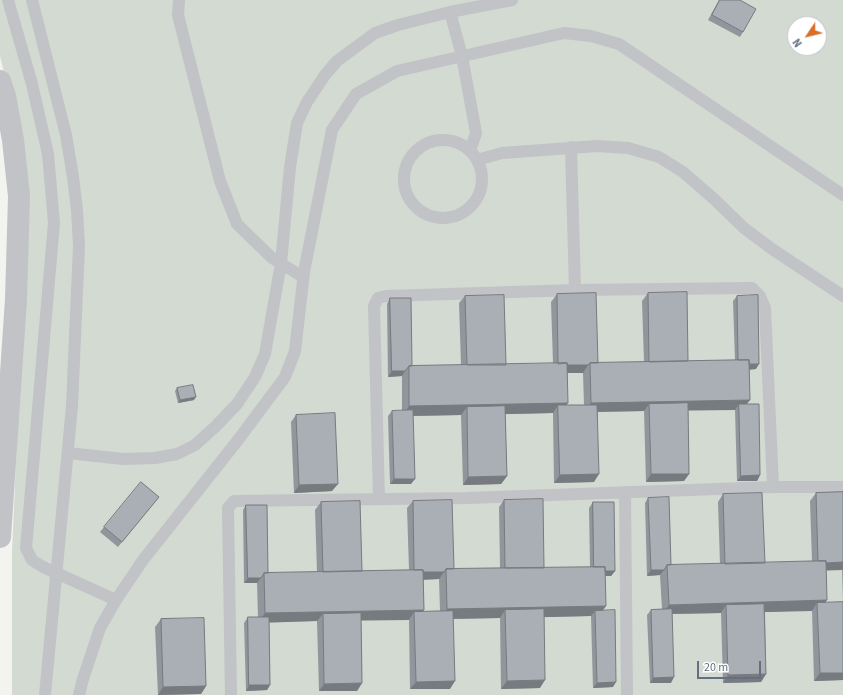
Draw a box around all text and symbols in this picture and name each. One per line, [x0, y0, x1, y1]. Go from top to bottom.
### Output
north arrow [787, 16, 827, 56]
text: N [789, 35, 806, 50]
scale bar [699, 653, 763, 679]
text: 20 m [704, 659, 728, 676]

